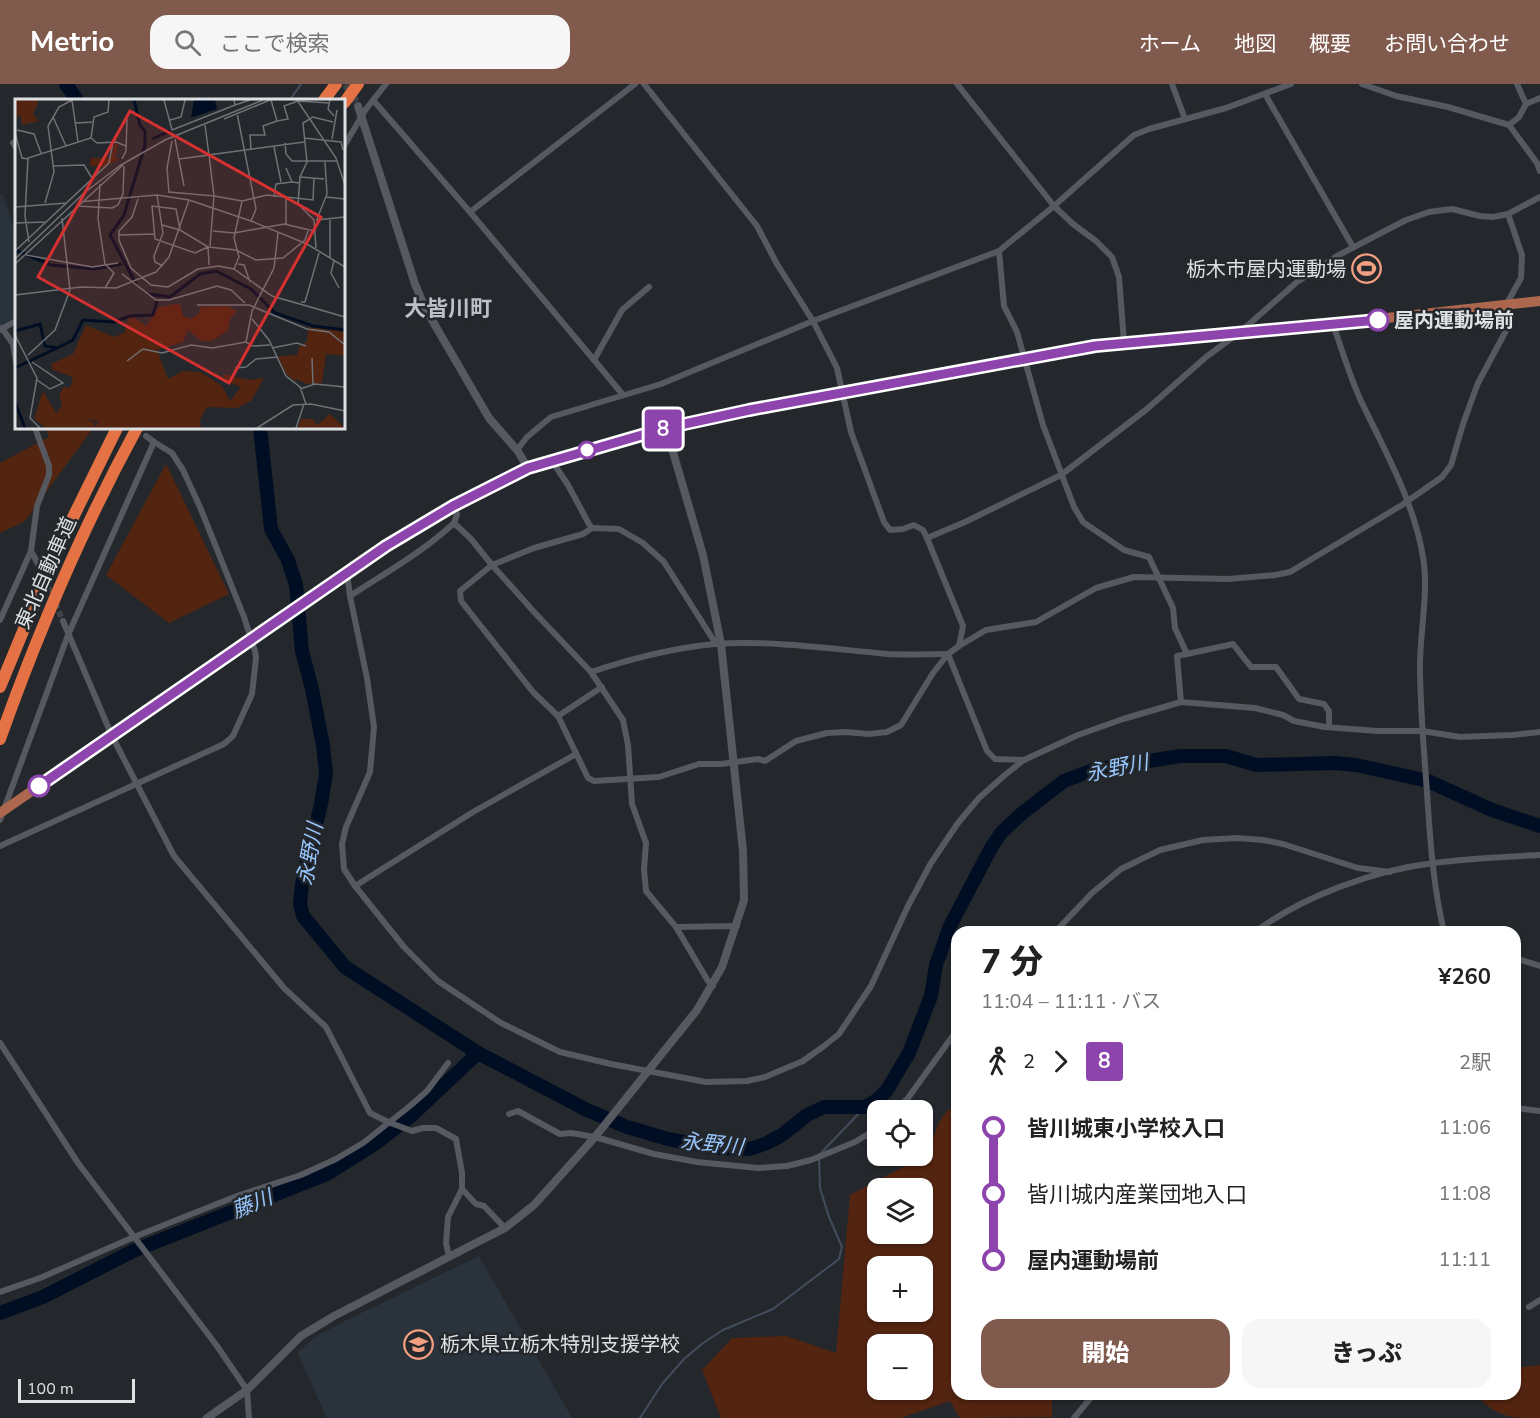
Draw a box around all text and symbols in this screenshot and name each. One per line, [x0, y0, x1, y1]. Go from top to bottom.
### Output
search box [150, 15, 570, 69]
text: Metrio [30, 23, 114, 61]
icon: search [171, 26, 204, 59]
text: ここで検索 [219, 29, 329, 59]
text: ホーム [1139, 30, 1201, 58]
text: 地図 [1234, 30, 1276, 58]
text: 概要 [1309, 30, 1351, 58]
text: お問い合わせ [1384, 30, 1510, 58]
inset map [15, 99, 345, 429]
sports icon: 栃木市屋内運動場 [1351, 253, 1383, 285]
place label: 栃木市屋内運動場 [1186, 256, 1346, 283]
district label: 大皆川町 [404, 294, 492, 324]
place label: 屋内運動場前 [1394, 307, 1514, 334]
marker: 屋内運動場前 [1367, 309, 1389, 331]
line badge: 8 [644, 410, 682, 448]
text: 8 [657, 415, 669, 443]
unlabelled marker [578, 441, 596, 459]
street label: 東北自動車道 [9, 513, 83, 633]
water label: 永野川 [1083, 748, 1153, 788]
unlabelled marker [28, 775, 50, 797]
water label: 永野川 [291, 819, 330, 887]
text: 7 分 [981, 940, 1043, 985]
text: ¥260 [1438, 962, 1491, 992]
text: 11:04 – 11:11 · バス [981, 988, 1161, 1015]
icon: walk [981, 1045, 1014, 1078]
icon: forward [1044, 1045, 1077, 1078]
text: 8 [1098, 1047, 1111, 1075]
text: 2 [1023, 1048, 1035, 1075]
text: 2駅 [1459, 1049, 1491, 1076]
map controls [867, 1100, 933, 1400]
button: locate [867, 1100, 933, 1166]
text: 皆川城東小学校入口 [1027, 1114, 1225, 1144]
text: 11:06 [1438, 1114, 1491, 1141]
water label: 永野川 [679, 1127, 747, 1161]
button: layers [867, 1178, 933, 1244]
text: 皆川城内産業団地入口 [1027, 1180, 1247, 1210]
text: 11:08 [1438, 1180, 1491, 1207]
water label: 藤川 [227, 1182, 279, 1225]
text: 屋内運動場前 [1027, 1246, 1159, 1276]
text: 11:11 [1438, 1246, 1491, 1273]
button: + [867, 1256, 933, 1322]
button: 開始 [981, 1319, 1230, 1388]
button: きっぷ [1242, 1319, 1491, 1388]
school or university icon: 栃木県立栃木特別支援学校 [403, 1328, 435, 1360]
place label: 栃木県立栃木特別支援学校 [440, 1331, 680, 1358]
button: − [867, 1334, 933, 1400]
scale bar [18, 1376, 135, 1404]
text: 100 m [27, 1378, 74, 1400]

